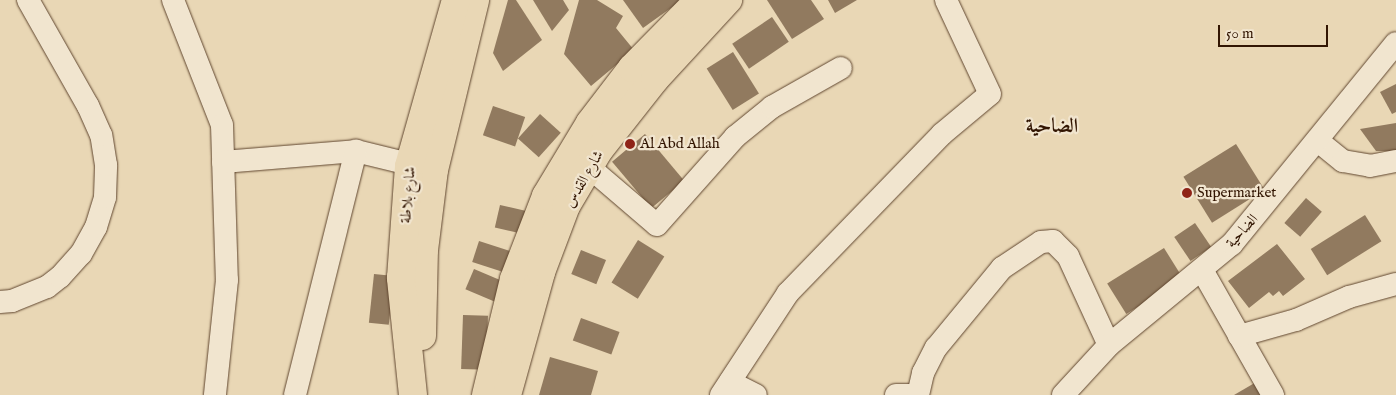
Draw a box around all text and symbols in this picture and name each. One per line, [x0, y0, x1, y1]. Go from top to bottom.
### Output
scale bar [1221, 15, 1331, 47]
text: 50 m [1226, 24, 1254, 43]
district label: الضاحية [1026, 114, 1078, 138]
place label: Al Abd Allah [640, 135, 720, 153]
marker: Al Abd Allah [624, 138, 636, 150]
street label: شارع القدس [561, 147, 607, 211]
street label: شارع بلاطة [397, 166, 419, 224]
place label: Supermarket [1197, 184, 1276, 202]
marker: Supermarket [1181, 187, 1193, 199]
street label: الضاحية [1222, 210, 1262, 252]

